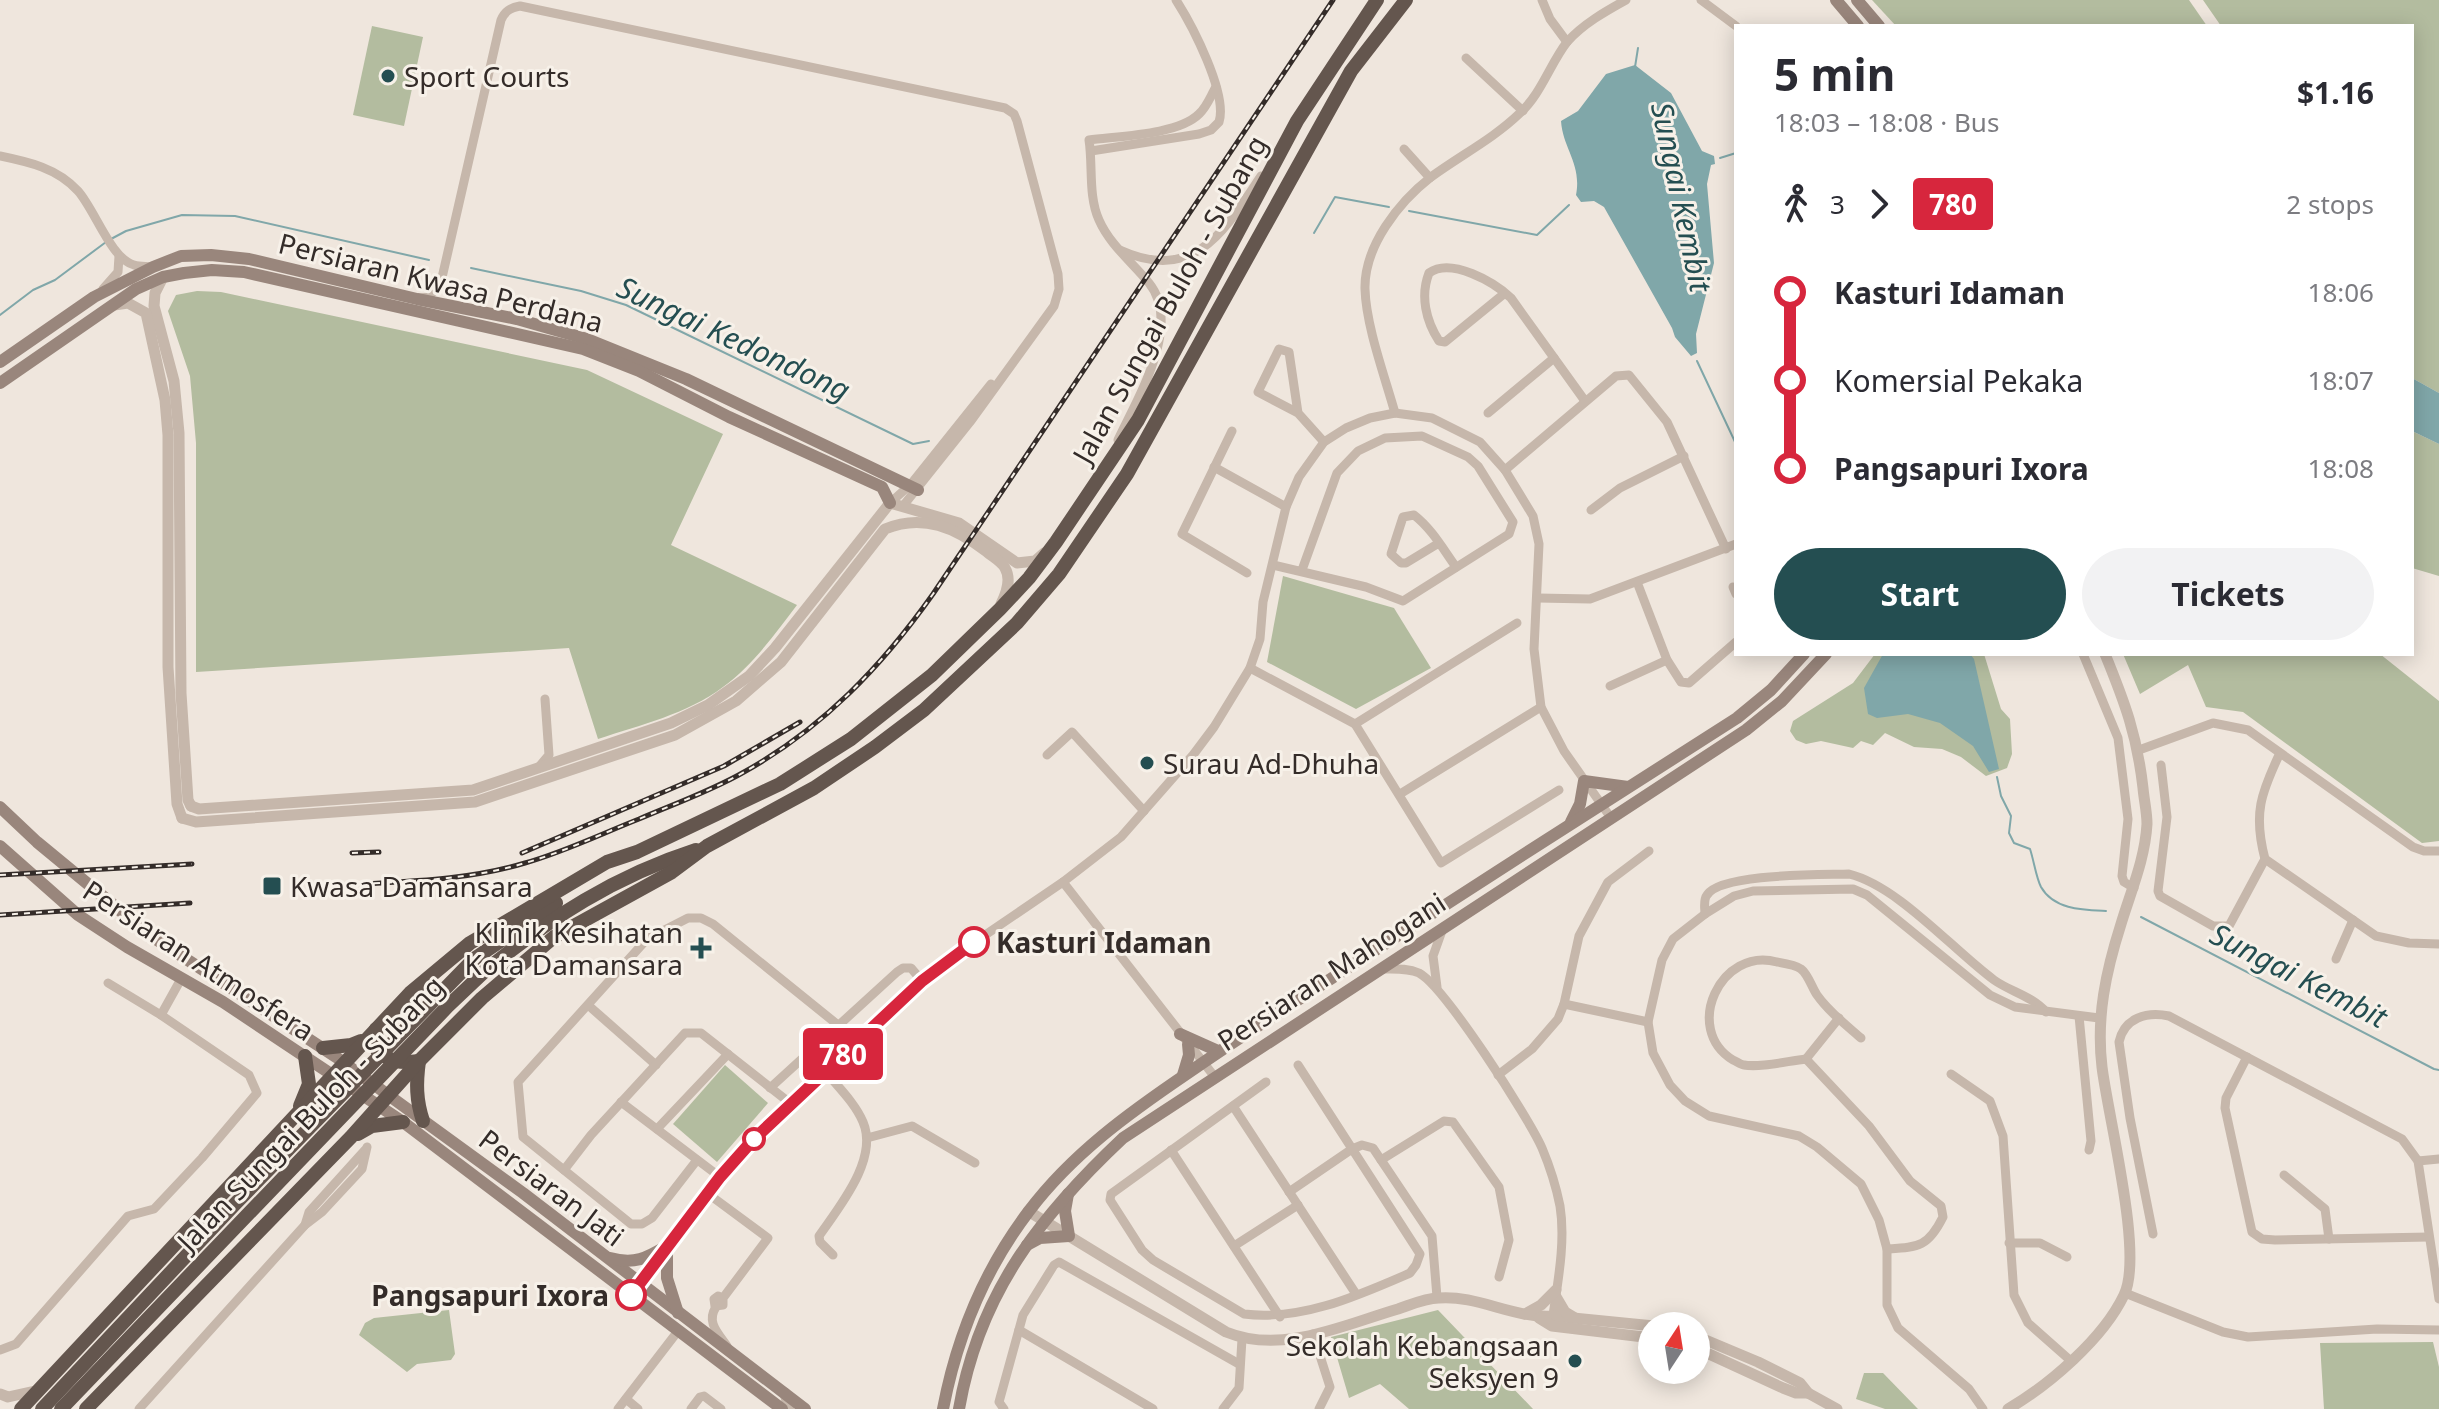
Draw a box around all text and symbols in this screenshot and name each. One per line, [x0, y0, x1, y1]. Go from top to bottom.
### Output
text: 5 min [1774, 44, 1895, 104]
place label: Sport Courts [404, 57, 570, 95]
marker: Sport Courts [379, 67, 397, 85]
text: $1.16 [2297, 72, 2374, 113]
water label: Sungai Kembit [1642, 98, 1722, 297]
text: 18:03 – 18:08 · Bus [1774, 104, 1999, 140]
street label: Jalan Sungai Buloh - Subang [1061, 128, 1275, 472]
icon: walk [1774, 182, 1818, 226]
icon: forward [1857, 182, 1901, 226]
text: 780 [1929, 185, 1977, 223]
text: 3 [1830, 186, 1845, 222]
text: 2 stops [2286, 186, 2374, 222]
street label: Persiaran Kwasa Perdana [275, 223, 607, 341]
water label: Sungai Kedondong [611, 266, 857, 410]
text: Kasturi Idaman [1834, 272, 2065, 313]
text: 18:06 [2308, 274, 2374, 310]
text: Komersial Pekaka [1834, 360, 2083, 401]
text: 18:07 [2308, 362, 2374, 398]
text: Pangsapuri Ixora [1834, 448, 2089, 489]
text: 18:08 [2308, 450, 2374, 486]
button: Start [1774, 548, 2066, 640]
button: Tickets [2082, 548, 2374, 640]
place label: Surau Ad-Dhuha [1163, 744, 1379, 782]
marker: Surau Ad-Dhuha [1138, 754, 1156, 772]
place label: Kwasa Damansara [290, 867, 533, 905]
street label: Persiaran Atmosfera [76, 871, 322, 1049]
marker: Kwasa Damansara [261, 875, 283, 897]
street label: Persiaran Mahogani [1210, 883, 1452, 1059]
place label: Klinik Kesihatan Kota Damansara [464, 913, 683, 983]
water label: Sungai Kembit [2204, 913, 2395, 1038]
place label: Kasturi Idaman [996, 923, 1212, 961]
marker: Kasturi Idaman [959, 927, 989, 957]
marker: Klinik Kesihatan Kota Damansara [690, 937, 712, 959]
street label: Jalan Sungai Buloh - Subang [166, 967, 452, 1261]
line badge: 780 [797, 1028, 889, 1080]
text: 780 [819, 1035, 867, 1073]
street label: Persiaran Jati [472, 1120, 632, 1254]
unlabelled marker [743, 1128, 765, 1150]
place label: Pangsapuri Ixora [371, 1276, 609, 1314]
marker: Pangsapuri Ixora [616, 1280, 646, 1310]
north arrow [1638, 1312, 1710, 1384]
map controls [1638, 1312, 1710, 1384]
place label: Sekolah Kebangsaan Seksyen 9 [1286, 1326, 1559, 1396]
marker: Sekolah Kebangsaan Seksyen 9 [1566, 1352, 1584, 1370]

